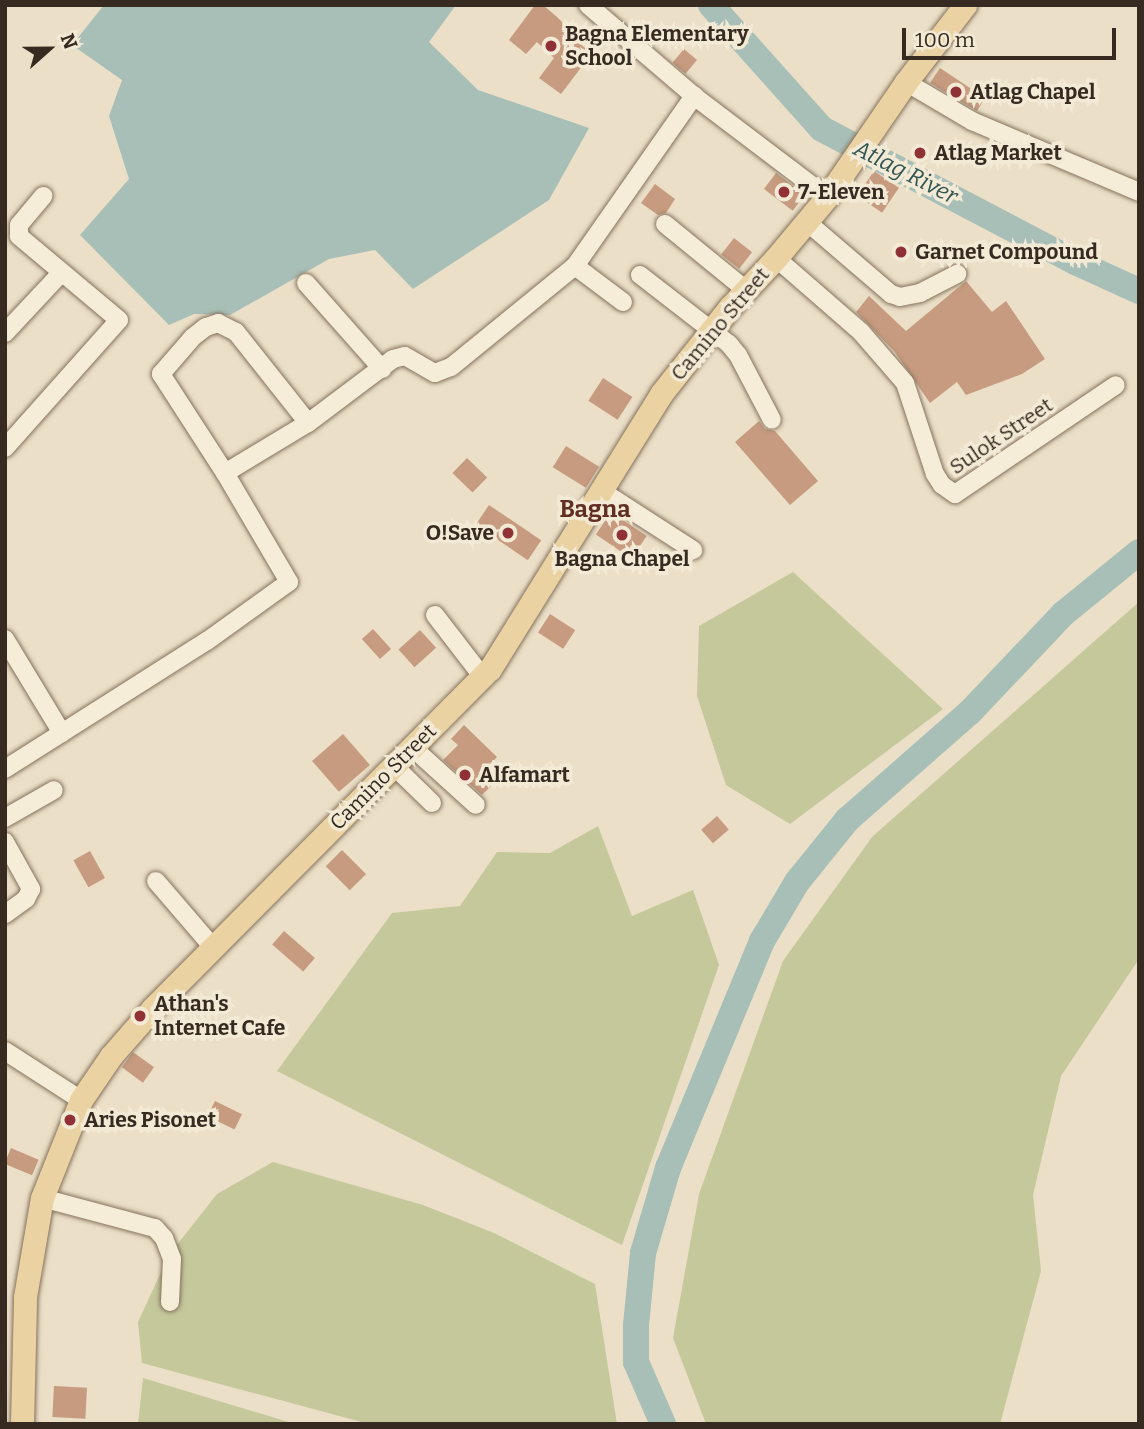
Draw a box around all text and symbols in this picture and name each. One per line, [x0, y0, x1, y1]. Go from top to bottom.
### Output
north arrow [14, 14, 84, 84]
scale bar [906, 14, 1120, 58]
place label: Bagna Elementary School [565, 21, 749, 71]
text: 100 m [915, 27, 975, 53]
text: N [56, 30, 82, 52]
marker: Bagna Elementary School [543, 38, 559, 54]
place label: Atlag Chapel [970, 79, 1095, 105]
marker: Atlag Chapel [948, 84, 964, 100]
water label: Atlag River [850, 134, 962, 210]
place label: Atlag Market [934, 140, 1062, 166]
marker: Atlag Market [912, 145, 928, 161]
place label: 7-Eleven [798, 179, 884, 205]
marker: 7-Eleven [776, 184, 792, 200]
place label: Garnet Compound [915, 239, 1098, 265]
marker: Garnet Compound [893, 244, 909, 260]
street label: Camino Street [665, 262, 775, 386]
street label: Sulok Street [945, 392, 1057, 480]
district label: Bagna [559, 496, 631, 524]
place label: O!Save [426, 520, 494, 546]
marker: O!Save [500, 525, 516, 541]
marker: Bagna Chapel [614, 527, 630, 543]
place label: Bagna Chapel [555, 546, 689, 572]
street label: Camino Street [325, 719, 441, 835]
place label: Alfamart [479, 762, 570, 788]
marker: Alfamart [457, 767, 473, 783]
place label: Athan's Internet Cafe [154, 991, 285, 1041]
marker: Athan's Internet Cafe [132, 1008, 148, 1024]
place label: Aries Pisonet [84, 1107, 216, 1133]
marker: Aries Pisonet [62, 1112, 78, 1128]

